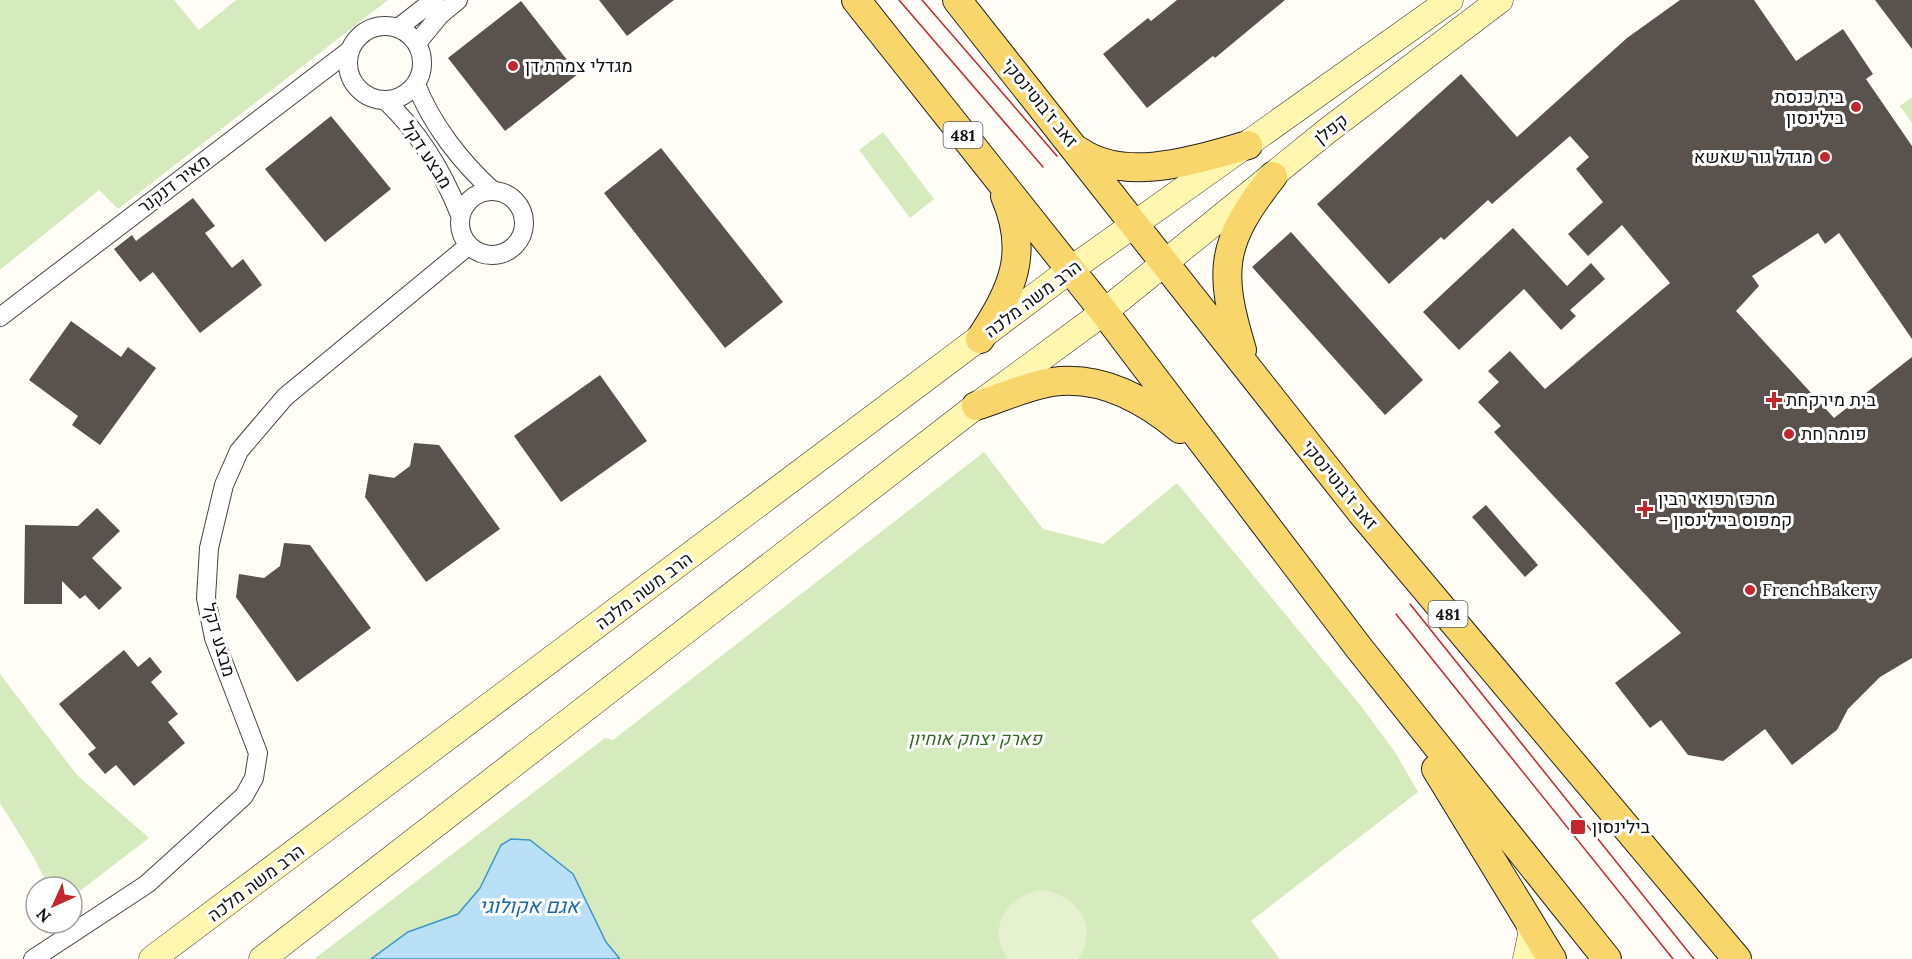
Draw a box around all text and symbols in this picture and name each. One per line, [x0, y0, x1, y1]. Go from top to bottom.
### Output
street label: זאב ז'בוטינסקי [997, 53, 1083, 152]
place label: מגדלי צמרת דן [525, 54, 633, 77]
marker: מגדלי צמרת דן [506, 59, 520, 73]
place label: בית כנסת בילינסון [1774, 85, 1845, 129]
marker: בית כנסת בילינסון [1849, 100, 1863, 114]
street label: קפלן [1309, 108, 1352, 149]
street label: מבצע דקל [397, 117, 458, 193]
road number: 481 [944, 122, 982, 148]
place label: מגדל גור שאשא [1694, 145, 1813, 168]
street label: מאיר דנקנר [133, 149, 214, 218]
marker: מגדל גור שאשא [1818, 150, 1832, 164]
street label: הרב משה מלכה [980, 255, 1086, 343]
place label: בית מירקחת [1786, 388, 1876, 411]
marker: בית מירקחת [1767, 393, 1781, 407]
place label: פומה חת [1801, 422, 1867, 445]
marker: פומה חת [1782, 427, 1796, 441]
street label: זאב ז'בוטינסקי [1297, 435, 1383, 534]
place label: מרכז רפואי רבין – קמפוס ביילינסון [1658, 487, 1792, 531]
marker: מרכז רפואי רבין – קמפוס ביילינסון [1636, 500, 1654, 518]
street label: הרב משה מלכה [591, 547, 697, 635]
place label: FrenchBakery [1762, 578, 1878, 601]
marker: FrenchBakery [1743, 583, 1757, 597]
street label: מבצע דקל [198, 600, 241, 679]
road number: 481 [1428, 601, 1468, 627]
park label: פארק יצחק אוחיון [908, 727, 1043, 750]
place label: בילינסון [1592, 815, 1651, 838]
marker: בילינסון [1569, 818, 1587, 836]
street label: הרב משה מלכה [203, 839, 309, 927]
north arrow [24, 875, 84, 935]
water label: אגם אקולוגי [479, 893, 581, 918]
text: N [32, 904, 55, 927]

